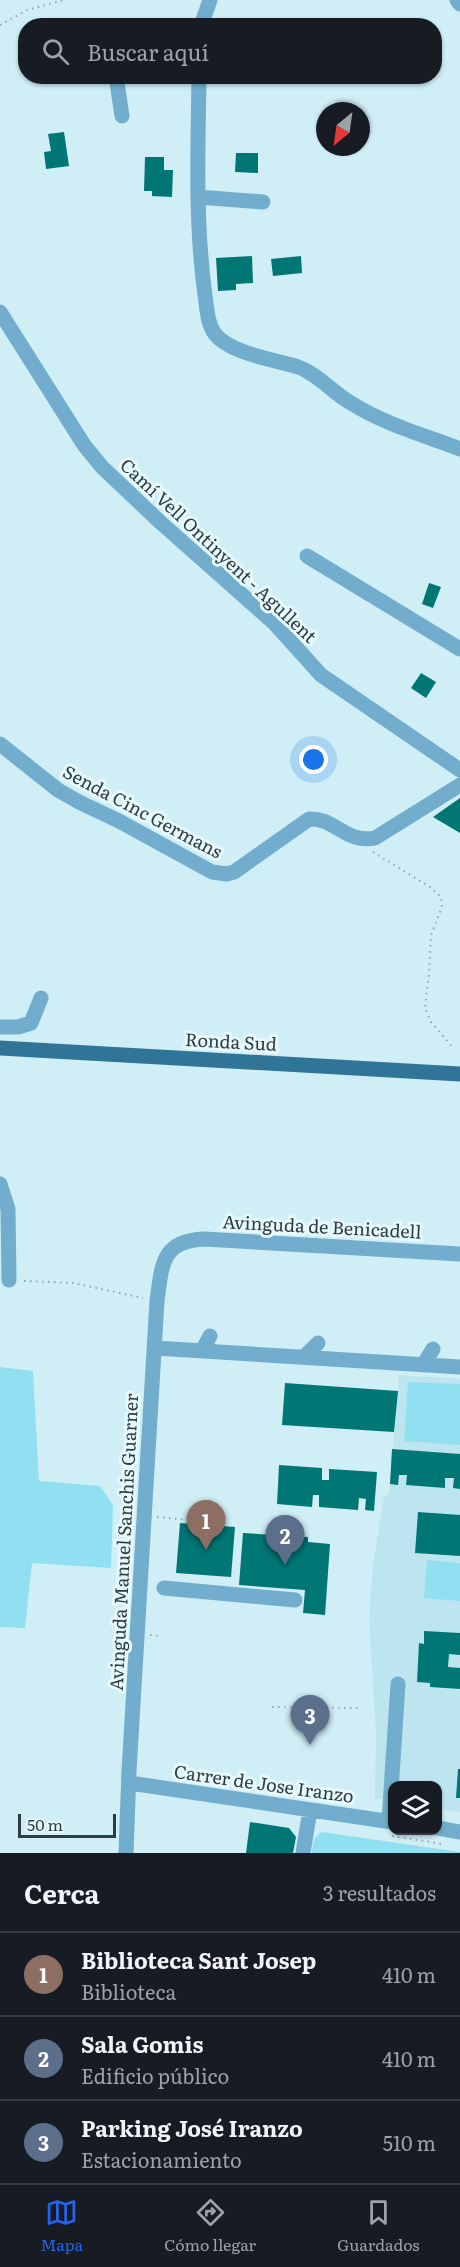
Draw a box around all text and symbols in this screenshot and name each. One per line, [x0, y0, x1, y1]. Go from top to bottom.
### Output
search box [18, 18, 442, 84]
icon: search [39, 35, 72, 68]
text: Buscar aquí [87, 35, 209, 68]
north arrow [316, 102, 370, 156]
street label: Camí Vell Ontinyent - Agullent [115, 451, 324, 649]
your location [299, 745, 328, 774]
street label: Senda Cinc Germans [58, 758, 228, 864]
street label: Ronda Sud [184, 1025, 278, 1057]
street label: Avinguda de Benicadell [222, 1207, 422, 1245]
street label: Avinguda Manuel Sanchis Guarner [102, 1392, 144, 1691]
pin: 1 [186, 1500, 226, 1550]
pin: 2 [266, 1516, 304, 1565]
pin: 3 [290, 1696, 330, 1745]
street label: Carrer de Jose Iranzo [172, 1757, 356, 1809]
map controls [388, 1781, 442, 1835]
button: layers [388, 1781, 442, 1835]
scale bar [18, 1811, 116, 1838]
text: 50 m [27, 1812, 63, 1836]
text: Cerca [24, 1873, 100, 1912]
text: 3 resultados [323, 1877, 436, 1907]
text: Biblioteca Sant Josep [81, 1943, 316, 1976]
text: 1 [39, 1959, 48, 1989]
text: 410 m [382, 1959, 436, 1989]
text: Biblioteca [81, 1976, 176, 2006]
text: Sala Gomis [81, 2027, 204, 2060]
text: 2 [38, 2043, 49, 2073]
text: 410 m [382, 2043, 436, 2073]
text: Edificio público [81, 2060, 229, 2090]
text: Parking José Iranzo [81, 2111, 303, 2144]
text: 3 [38, 2127, 49, 2157]
text: 510 m [383, 2127, 436, 2157]
text: Estacionamiento [81, 2144, 242, 2174]
tab: Mapa [40, 2196, 83, 2256]
tab: Cómo llegar [164, 2196, 256, 2256]
tab: Guardados [337, 2196, 420, 2256]

